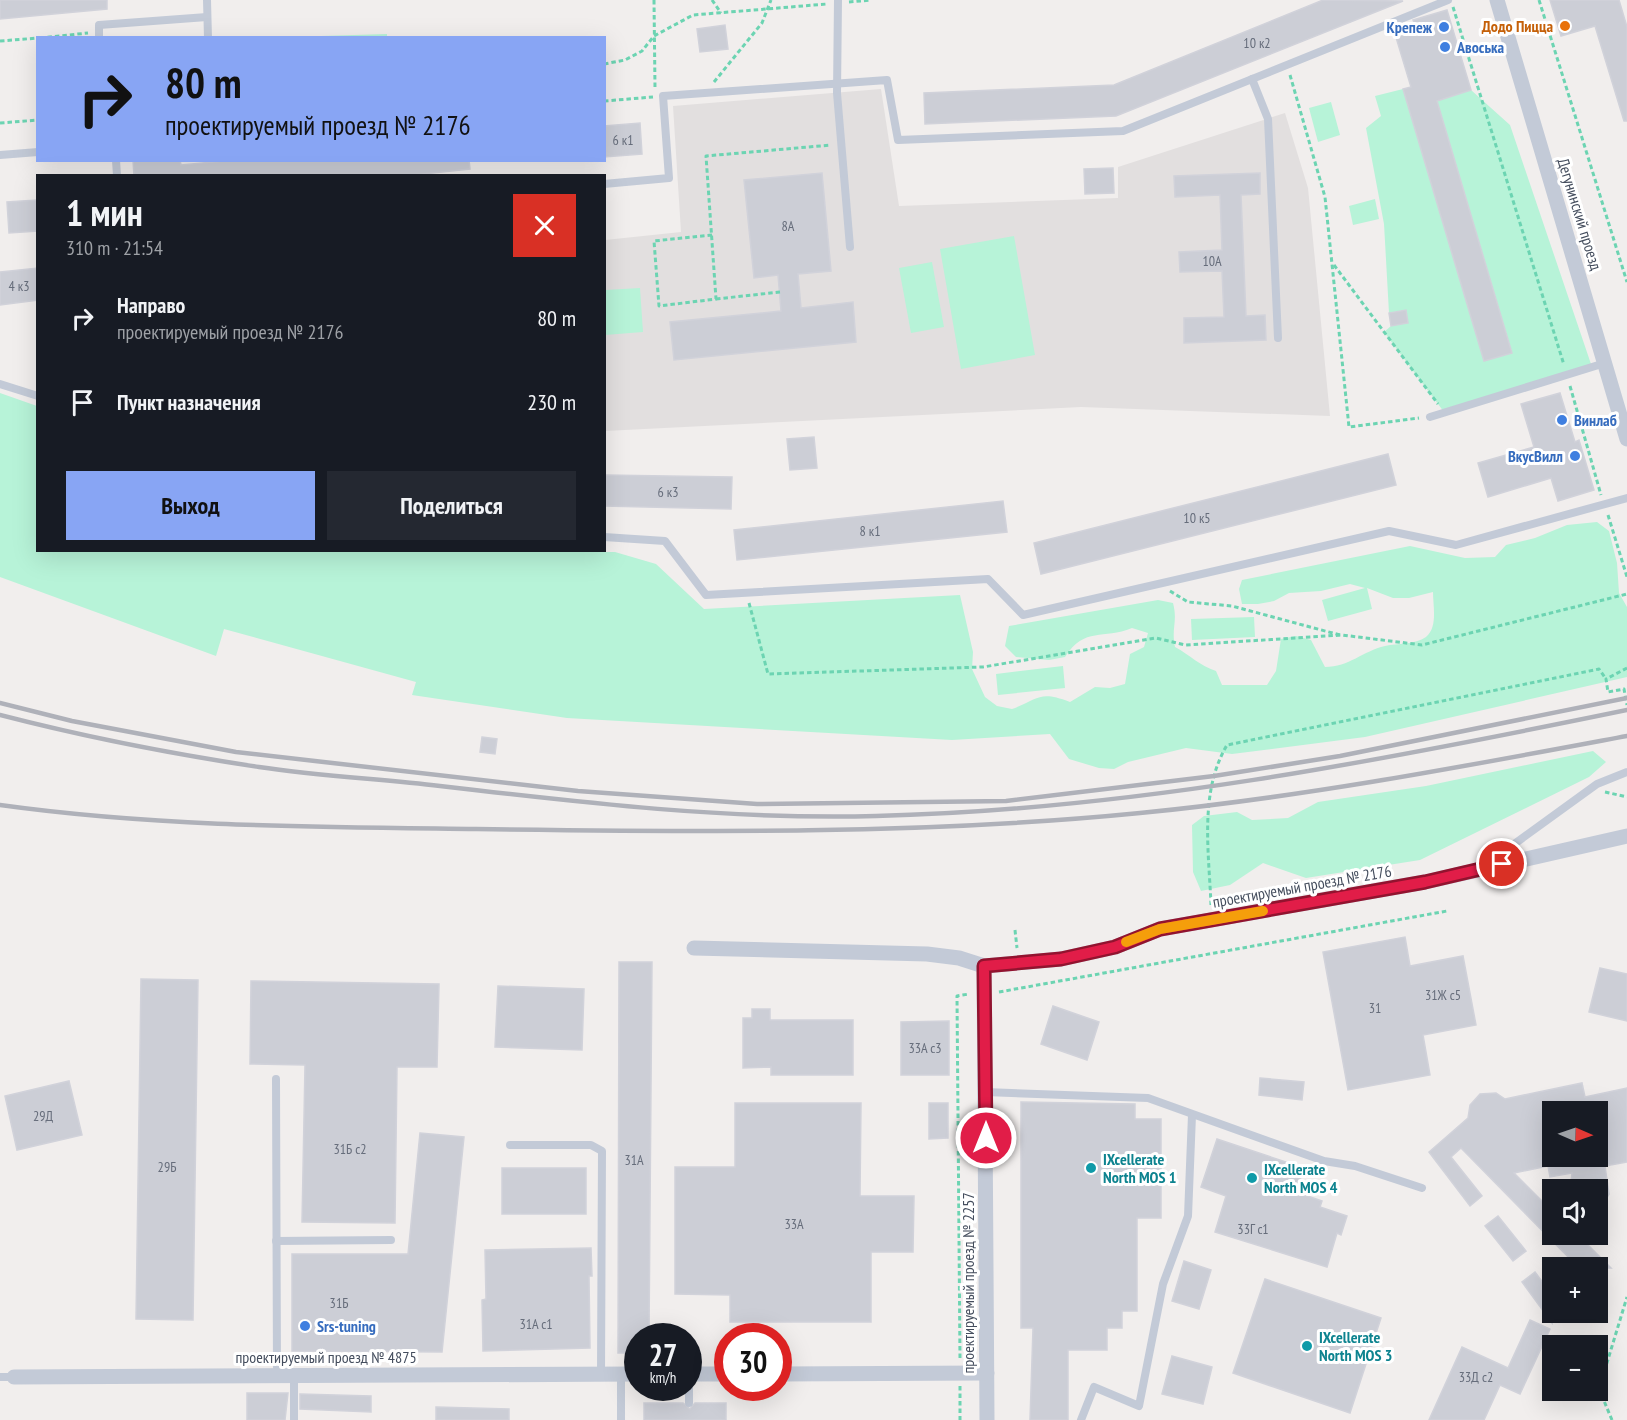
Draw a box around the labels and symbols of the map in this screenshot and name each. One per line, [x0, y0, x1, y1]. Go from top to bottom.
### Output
place label: Додо Пицца [1482, 16, 1553, 36]
place label: Крепеж [1387, 17, 1433, 37]
marker: Додо Пицца [1558, 19, 1572, 33]
marker: Крепеж [1437, 20, 1451, 34]
house number: 10 к2 [1243, 34, 1271, 52]
place label: Авоська [1456, 37, 1505, 57]
marker: Авоська [1438, 40, 1452, 54]
house number: 6 к1 [613, 131, 634, 149]
street label: Дегунинский проезд [1553, 156, 1607, 272]
house number: 8А [782, 217, 795, 235]
house number: 10А [1202, 252, 1222, 270]
house number: 4 к3 [9, 277, 30, 295]
place label: Винлаб [1574, 410, 1617, 430]
marker: Винлаб [1555, 413, 1569, 427]
place label: ВкусВилл [1508, 446, 1563, 466]
marker: ВкусВилл [1568, 449, 1582, 463]
house number: 6 к3 [658, 483, 679, 501]
house number: 10 к5 [1183, 509, 1211, 527]
house number: 8 к1 [860, 522, 881, 540]
pin [1476, 838, 1527, 889]
street label: проектируемый проезд № 2176 [1211, 860, 1393, 912]
house number: 31Ж с5 [1425, 986, 1461, 1004]
house number: 31 [1369, 999, 1381, 1017]
house number: 33А с3 [908, 1039, 942, 1057]
north arrow [1542, 1101, 1608, 1167]
position arrow [954, 1106, 1018, 1170]
house number: 29Д [33, 1107, 53, 1125]
house number: 31Б с2 [333, 1140, 367, 1158]
place label: IXcellerate North MOS 1 [1103, 1149, 1176, 1187]
house number: 31А [624, 1151, 644, 1169]
house number: 29Б [158, 1158, 176, 1176]
place label: IXcellerate North MOS 4 [1264, 1159, 1338, 1197]
marker: IXcellerate North MOS 1 [1084, 1161, 1098, 1175]
marker: IXcellerate North MOS 4 [1245, 1171, 1259, 1185]
street label: проектируемый проезд № 2257 [958, 1192, 978, 1374]
house number: 33А [784, 1215, 804, 1233]
house number: 33Г с1 [1237, 1220, 1269, 1238]
house number: 31Б [330, 1294, 348, 1312]
house number: 31А с1 [519, 1315, 553, 1333]
place label: Srs-tuning [317, 1316, 376, 1336]
marker: Srs-tuning [298, 1319, 312, 1333]
speed limit sign: 30 [714, 1323, 792, 1401]
place label: IXcellerate North MOS 3 [1319, 1327, 1392, 1365]
marker: IXcellerate North MOS 3 [1300, 1339, 1314, 1353]
street label: проектируемый проезд № 4875 [235, 1347, 417, 1367]
house number: 33Д с2 [1459, 1368, 1493, 1386]

